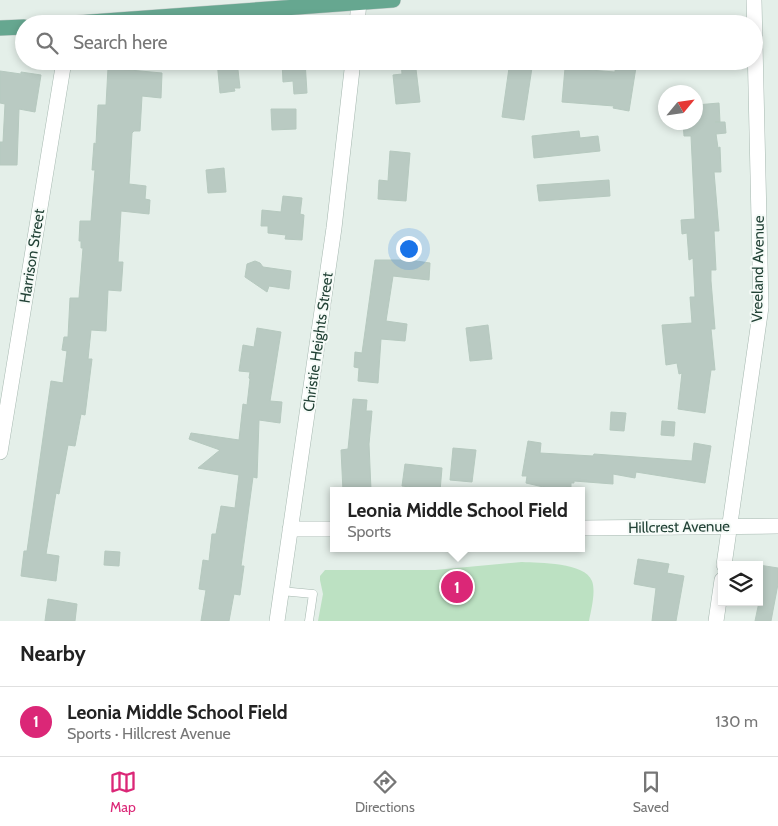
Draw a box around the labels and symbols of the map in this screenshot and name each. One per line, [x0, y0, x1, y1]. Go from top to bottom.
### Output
north arrow [658, 85, 703, 130]
street label: Harrison Street [16, 208, 48, 304]
street label: Vreeland Avenue [748, 215, 768, 323]
your location [396, 236, 422, 262]
street label: Christie Heights Street [299, 271, 337, 413]
street label: Hillcrest Avenue [628, 517, 730, 537]
pin: 1 [441, 568, 473, 606]

